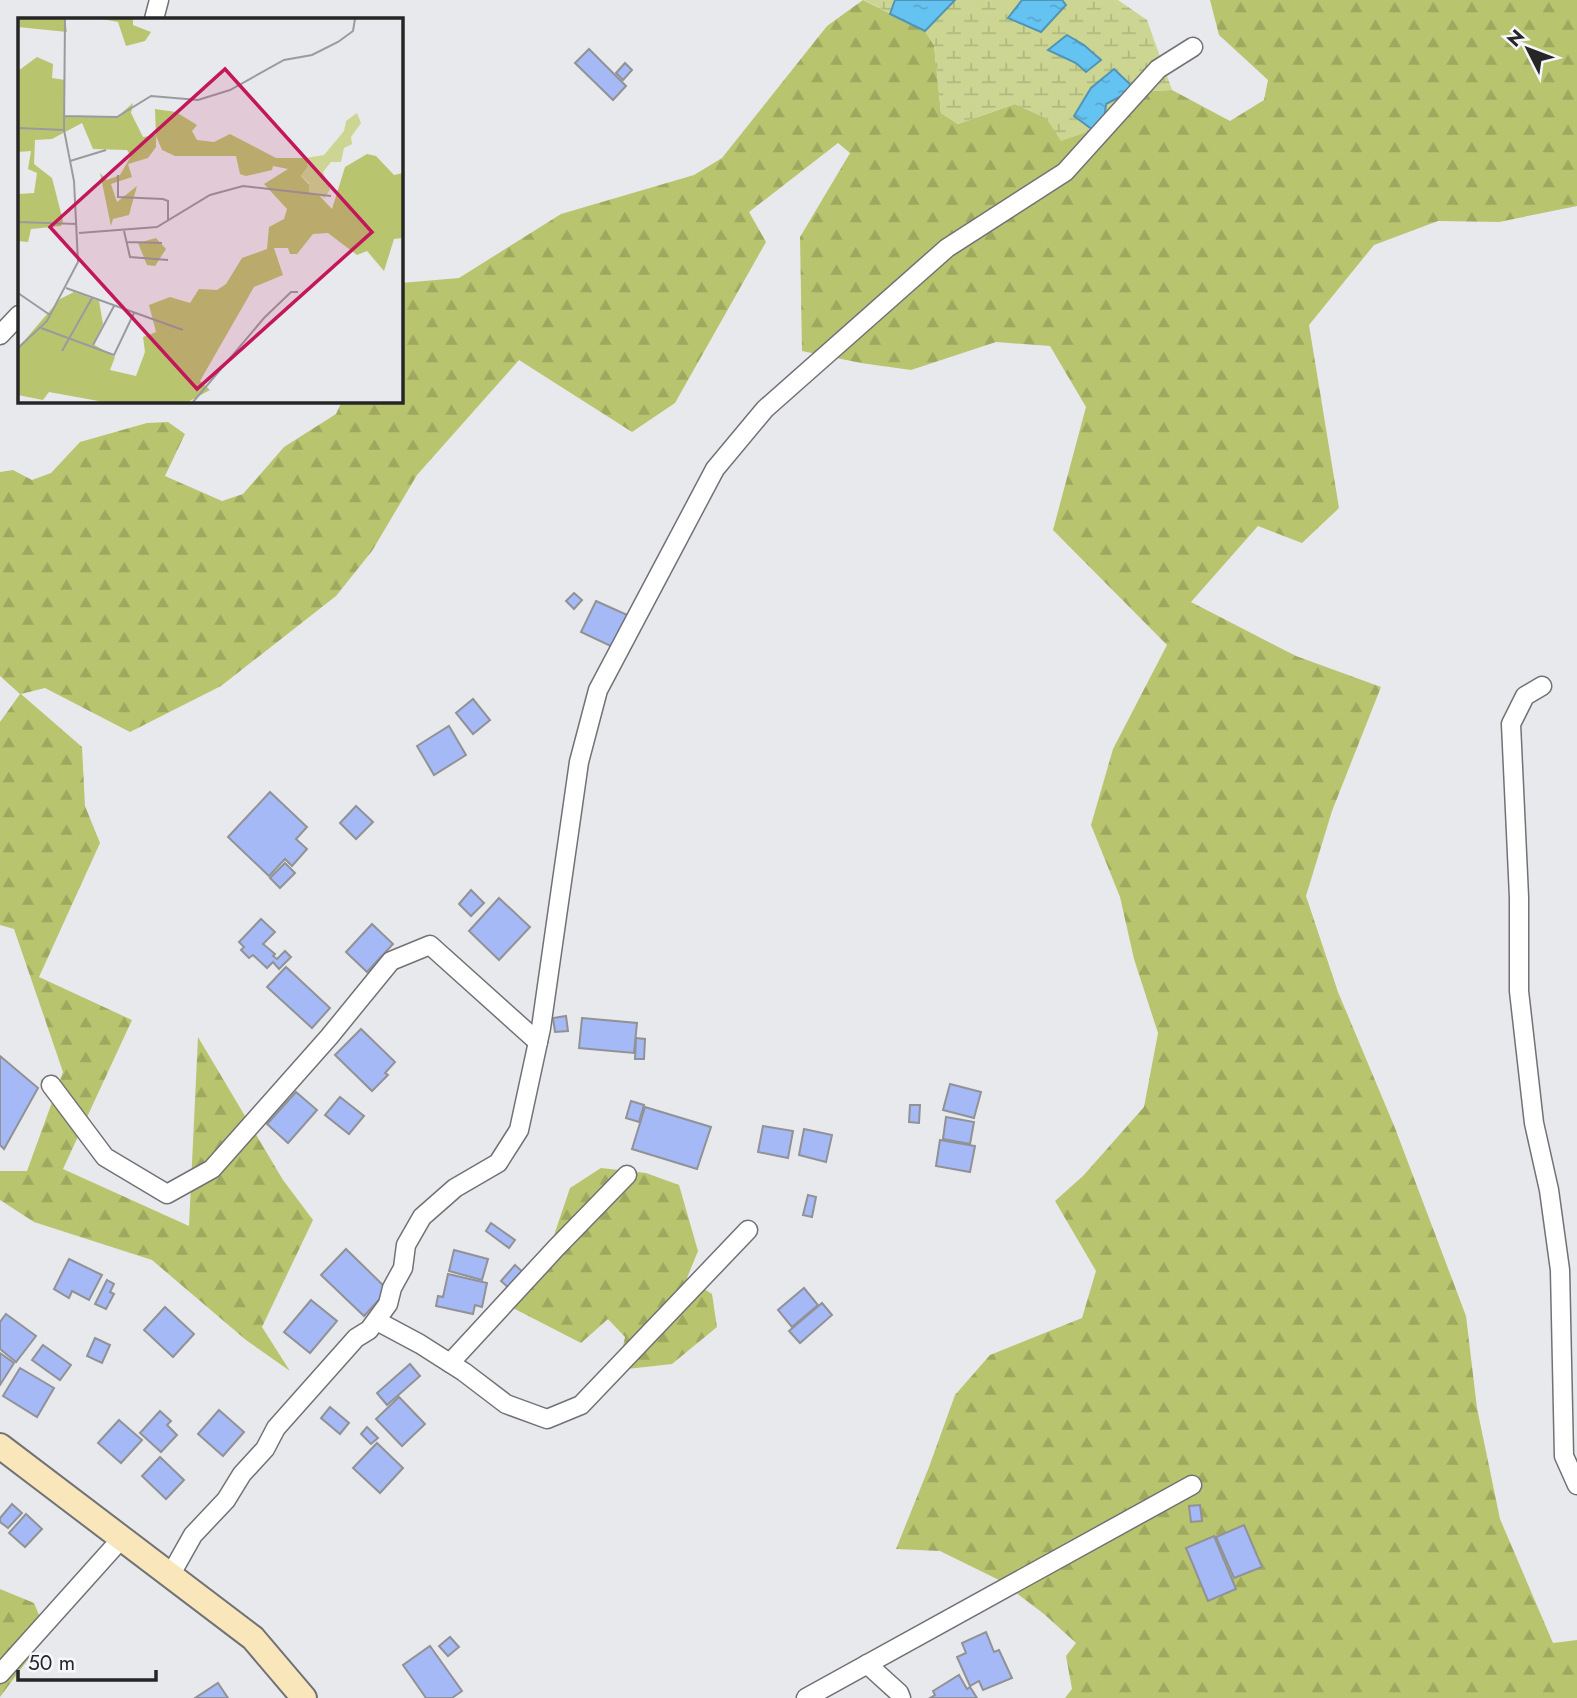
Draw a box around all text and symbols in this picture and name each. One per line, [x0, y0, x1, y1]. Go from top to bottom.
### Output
north arrow [1493, 14, 1563, 84]
inset map [18, 18, 402, 402]
text: N [1501, 23, 1531, 53]
scale bar [18, 1638, 156, 1682]
text: 50 m [28, 1648, 75, 1678]

